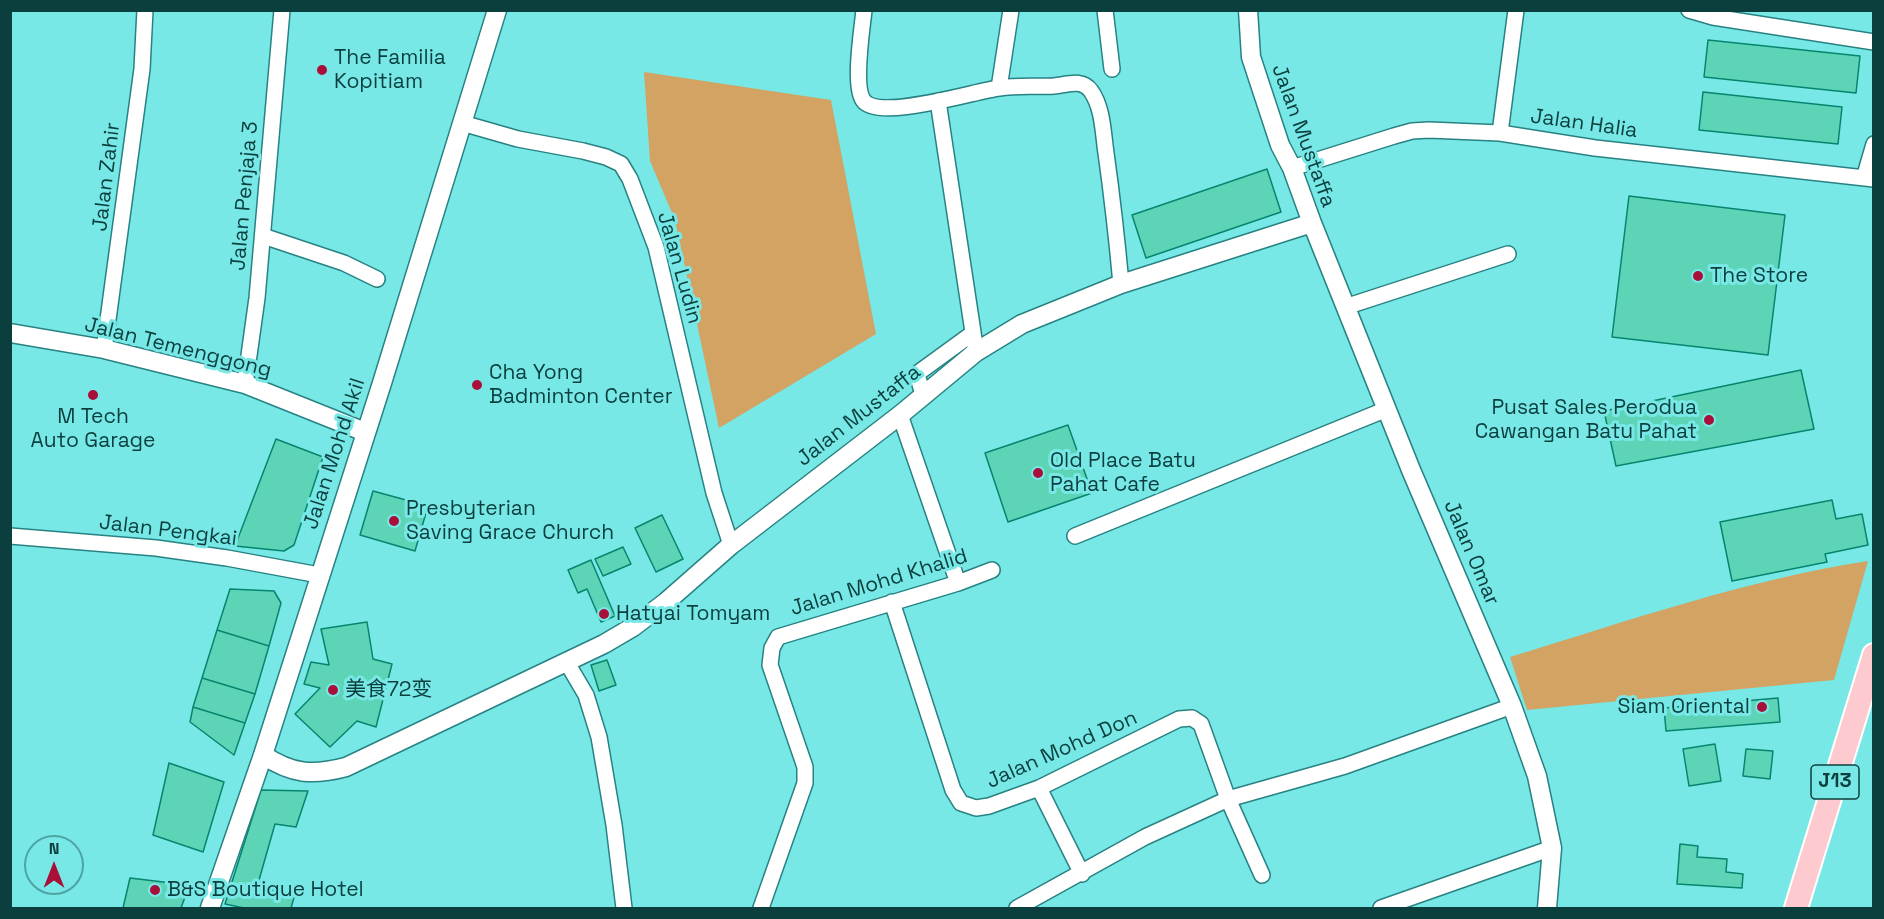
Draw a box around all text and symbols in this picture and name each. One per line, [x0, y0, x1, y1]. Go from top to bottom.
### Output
place label: The Familia Kopitiam [334, 45, 446, 95]
street label: Jalan Mustaffa [1265, 61, 1341, 211]
marker: The Familia Kopitiam [315, 63, 329, 77]
street label: Jalan Halia [1529, 104, 1639, 144]
street label: Jalan Penjaja 3 [226, 120, 264, 272]
street label: Jalan Zahir [88, 121, 126, 233]
street label: Jalan Ludin [651, 209, 707, 327]
place label: The Store [1710, 263, 1808, 289]
marker: The Store [1691, 269, 1705, 283]
street label: Jalan Temenggong [82, 313, 274, 383]
place label: Cha Yong Badminton Center [489, 360, 673, 410]
street label: Jalan Mustaffa [792, 360, 926, 472]
street label: Jalan Mohd Akil [299, 375, 371, 533]
marker: Cha Yong Badminton Center [470, 378, 484, 392]
marker: M Tech Auto Garage [86, 388, 100, 402]
place label: Pusat Sales Perodua Cawangan Batu Pahat [1475, 395, 1697, 445]
place label: M Tech Auto Garage [31, 404, 155, 454]
marker: Pusat Sales Perodua Cawangan Batu Pahat [1702, 413, 1716, 427]
place label: Old Place Batu Pahat Cafe [1050, 448, 1196, 498]
marker: Old Place Batu Pahat Cafe [1031, 466, 1045, 480]
place label: Presbyterian Saving Grace Church [406, 496, 614, 546]
street label: Jalan Omar [1438, 497, 1504, 609]
street label: Jalan Pengkai [98, 510, 238, 552]
marker: Presbyterian Saving Grace Church [387, 514, 401, 528]
street label: Jalan Mohd Khalid [787, 544, 971, 622]
place label: Hatyai Tomyam [616, 601, 770, 627]
marker: Hatyai Tomyam [597, 607, 611, 621]
place label: 美食72变 [345, 677, 432, 703]
marker: 美食72变 [326, 683, 340, 697]
place label: Siam Oriental [1618, 694, 1750, 720]
marker: Siam Oriental [1755, 700, 1769, 714]
street label: Jalan Mohd Don [983, 705, 1141, 795]
road number: J13 [1811, 765, 1859, 799]
north arrow [24, 835, 84, 895]
text: N [49, 838, 59, 859]
place label: B&S Boutique Hotel [167, 877, 364, 903]
marker: B&S Boutique Hotel [148, 883, 162, 897]

